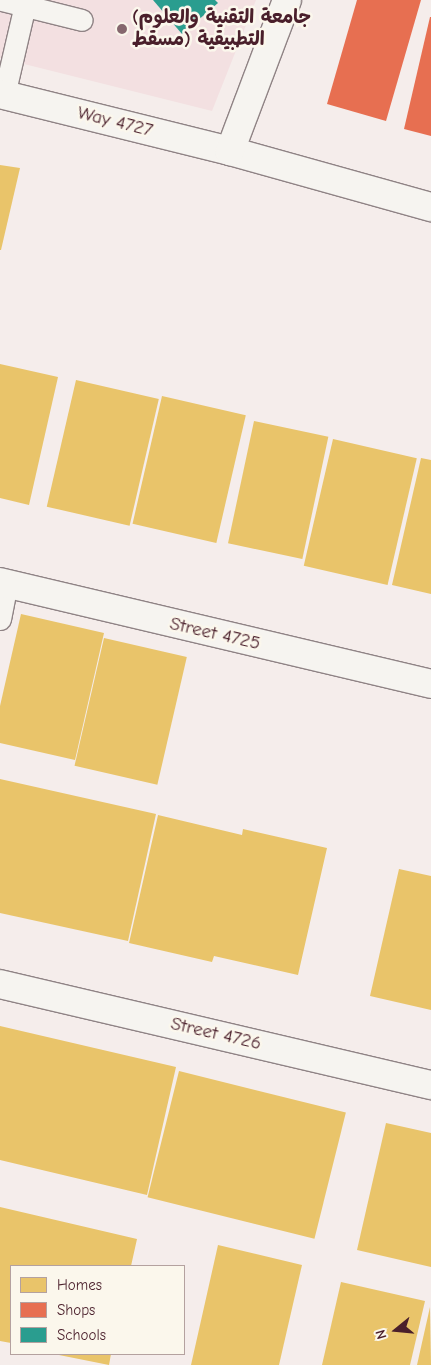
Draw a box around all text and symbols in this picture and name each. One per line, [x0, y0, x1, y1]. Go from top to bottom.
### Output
place label: (جامعة التقنية والعلوم التطبيقية (مسقط [132, 7, 311, 51]
marker: (جامعة التقنية والعلوم التطبيقية (مسقط [116, 23, 128, 35]
street label: Way 4727 [75, 102, 155, 142]
street label: Street 4725 [167, 613, 263, 655]
street label: Street 4726 [168, 1013, 264, 1055]
legend [10, 1265, 185, 1355]
text: Homes [57, 1276, 102, 1294]
text: Shops [57, 1301, 95, 1319]
north arrow [371, 1305, 421, 1355]
text: Schools [57, 1326, 106, 1344]
text: N [372, 1328, 391, 1341]

